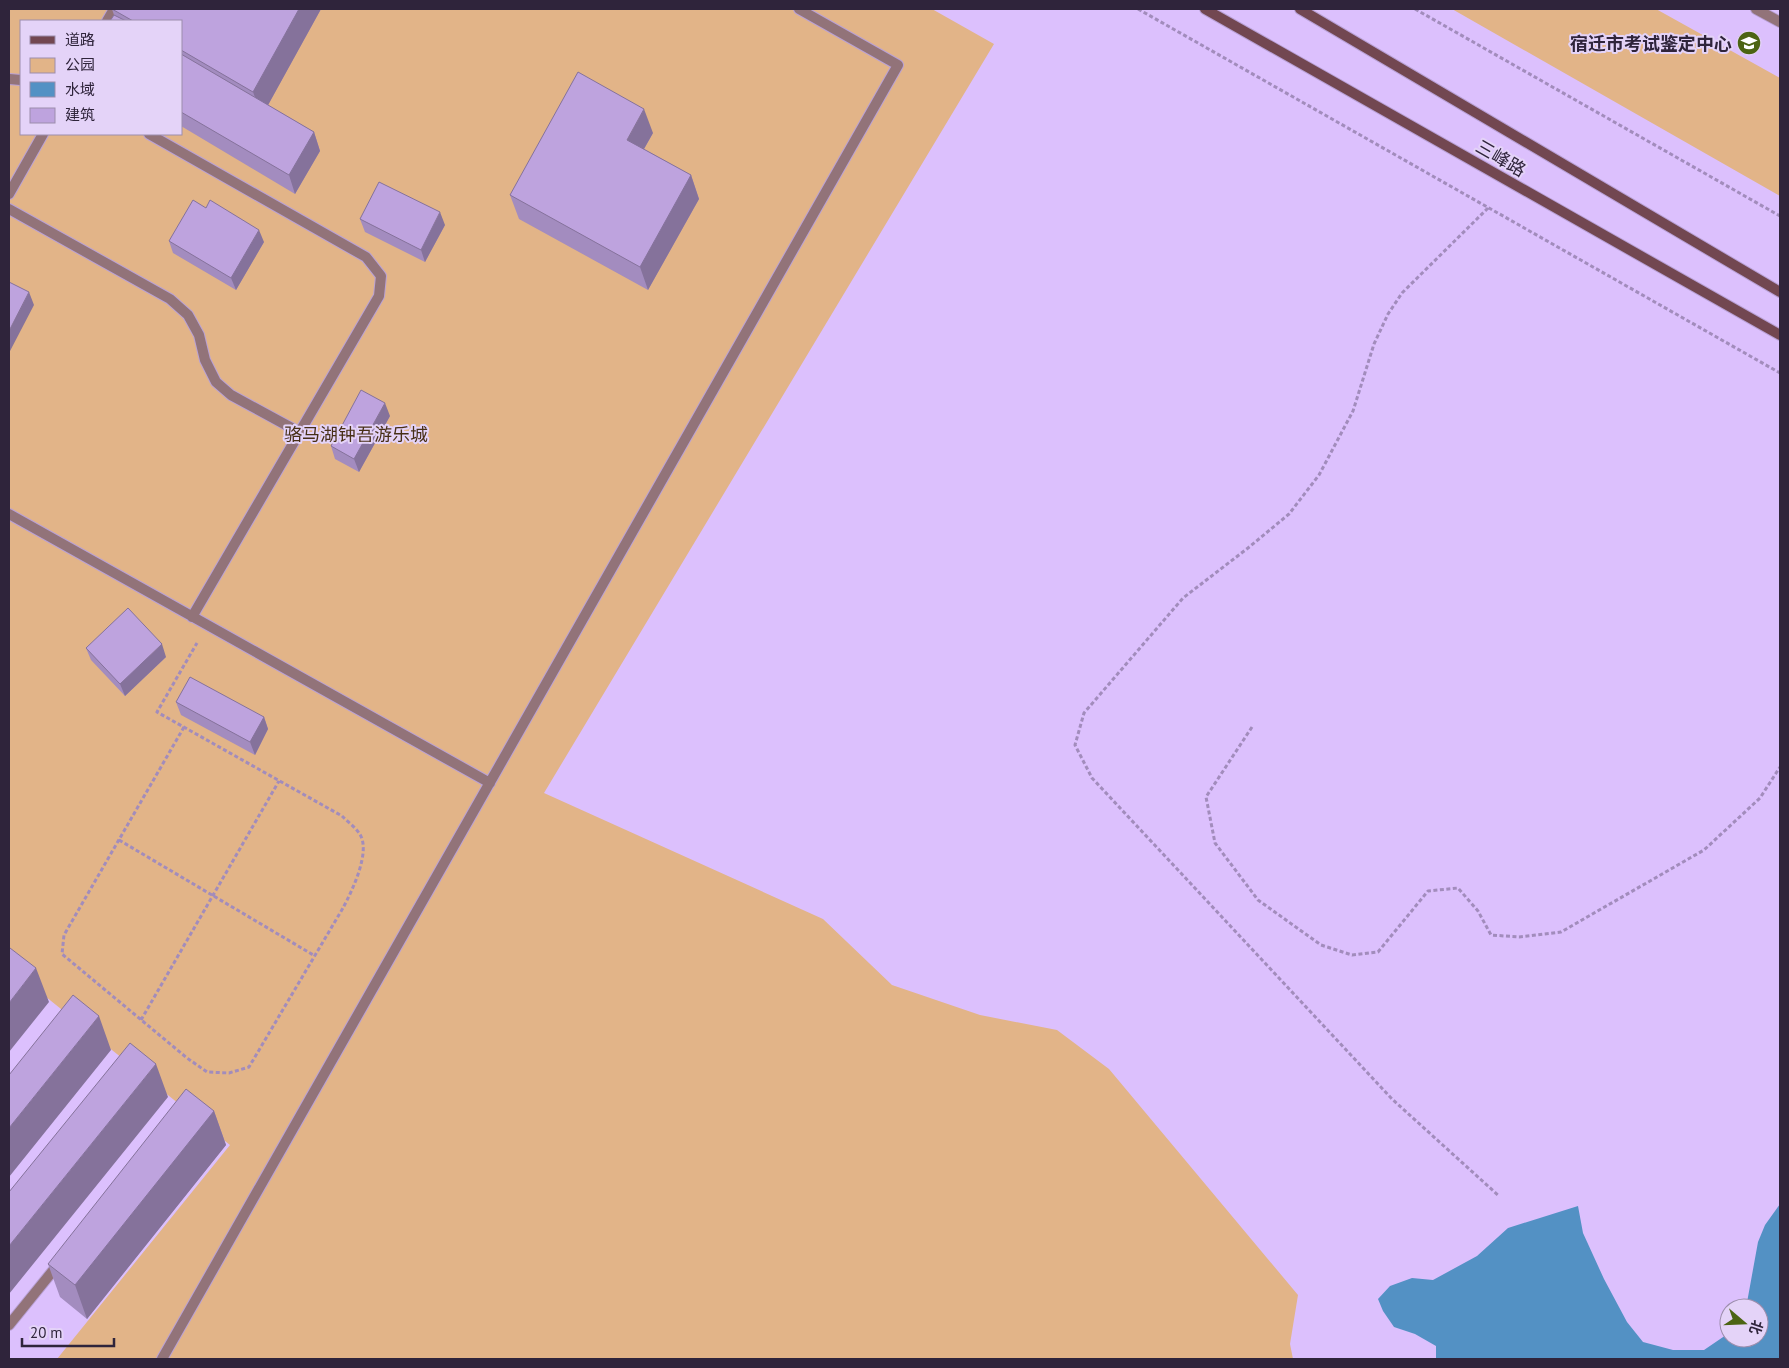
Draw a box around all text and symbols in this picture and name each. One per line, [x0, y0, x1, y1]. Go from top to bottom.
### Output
legend [20, 20, 182, 135]
text: 道路 [65, 30, 95, 49]
school or university icon: 宿迁市考试鉴定中心 [1736, 30, 1762, 56]
place label: 宿迁市考试鉴定中心 [1570, 32, 1732, 55]
text: 公园 [65, 55, 95, 74]
text: 水域 [65, 80, 95, 99]
text: 建筑 [65, 105, 95, 124]
street label: 三峰路 [1472, 135, 1530, 181]
park label: 骆马湖钟吾游乐城 [284, 423, 428, 446]
north arrow [1719, 1298, 1769, 1348]
scale bar [22, 1316, 115, 1348]
text: 北 [1746, 1318, 1767, 1337]
text: 20 m [30, 1323, 63, 1342]

